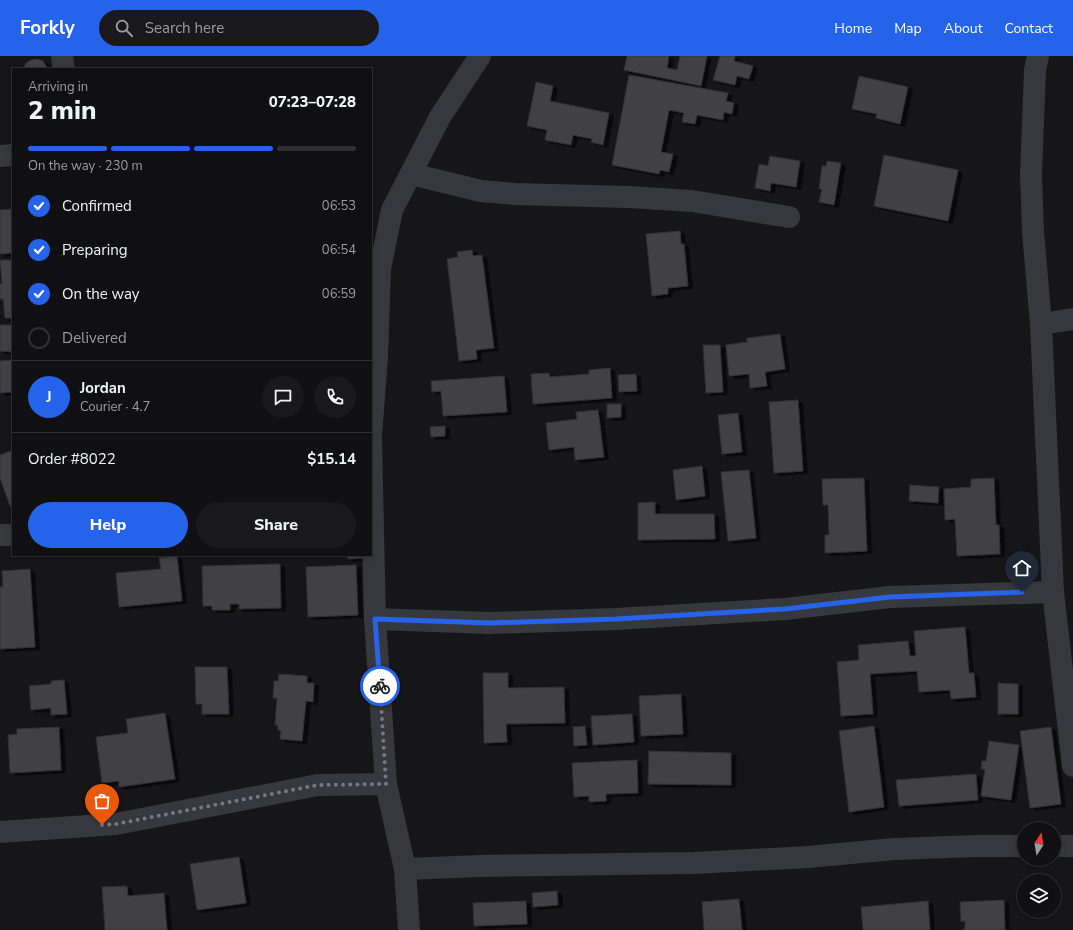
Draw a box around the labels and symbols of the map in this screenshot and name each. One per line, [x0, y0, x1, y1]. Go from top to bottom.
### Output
pin [1005, 551, 1039, 592]
courier [360, 666, 400, 706]
pin [85, 784, 119, 825]
north arrow [1017, 822, 1061, 866]

